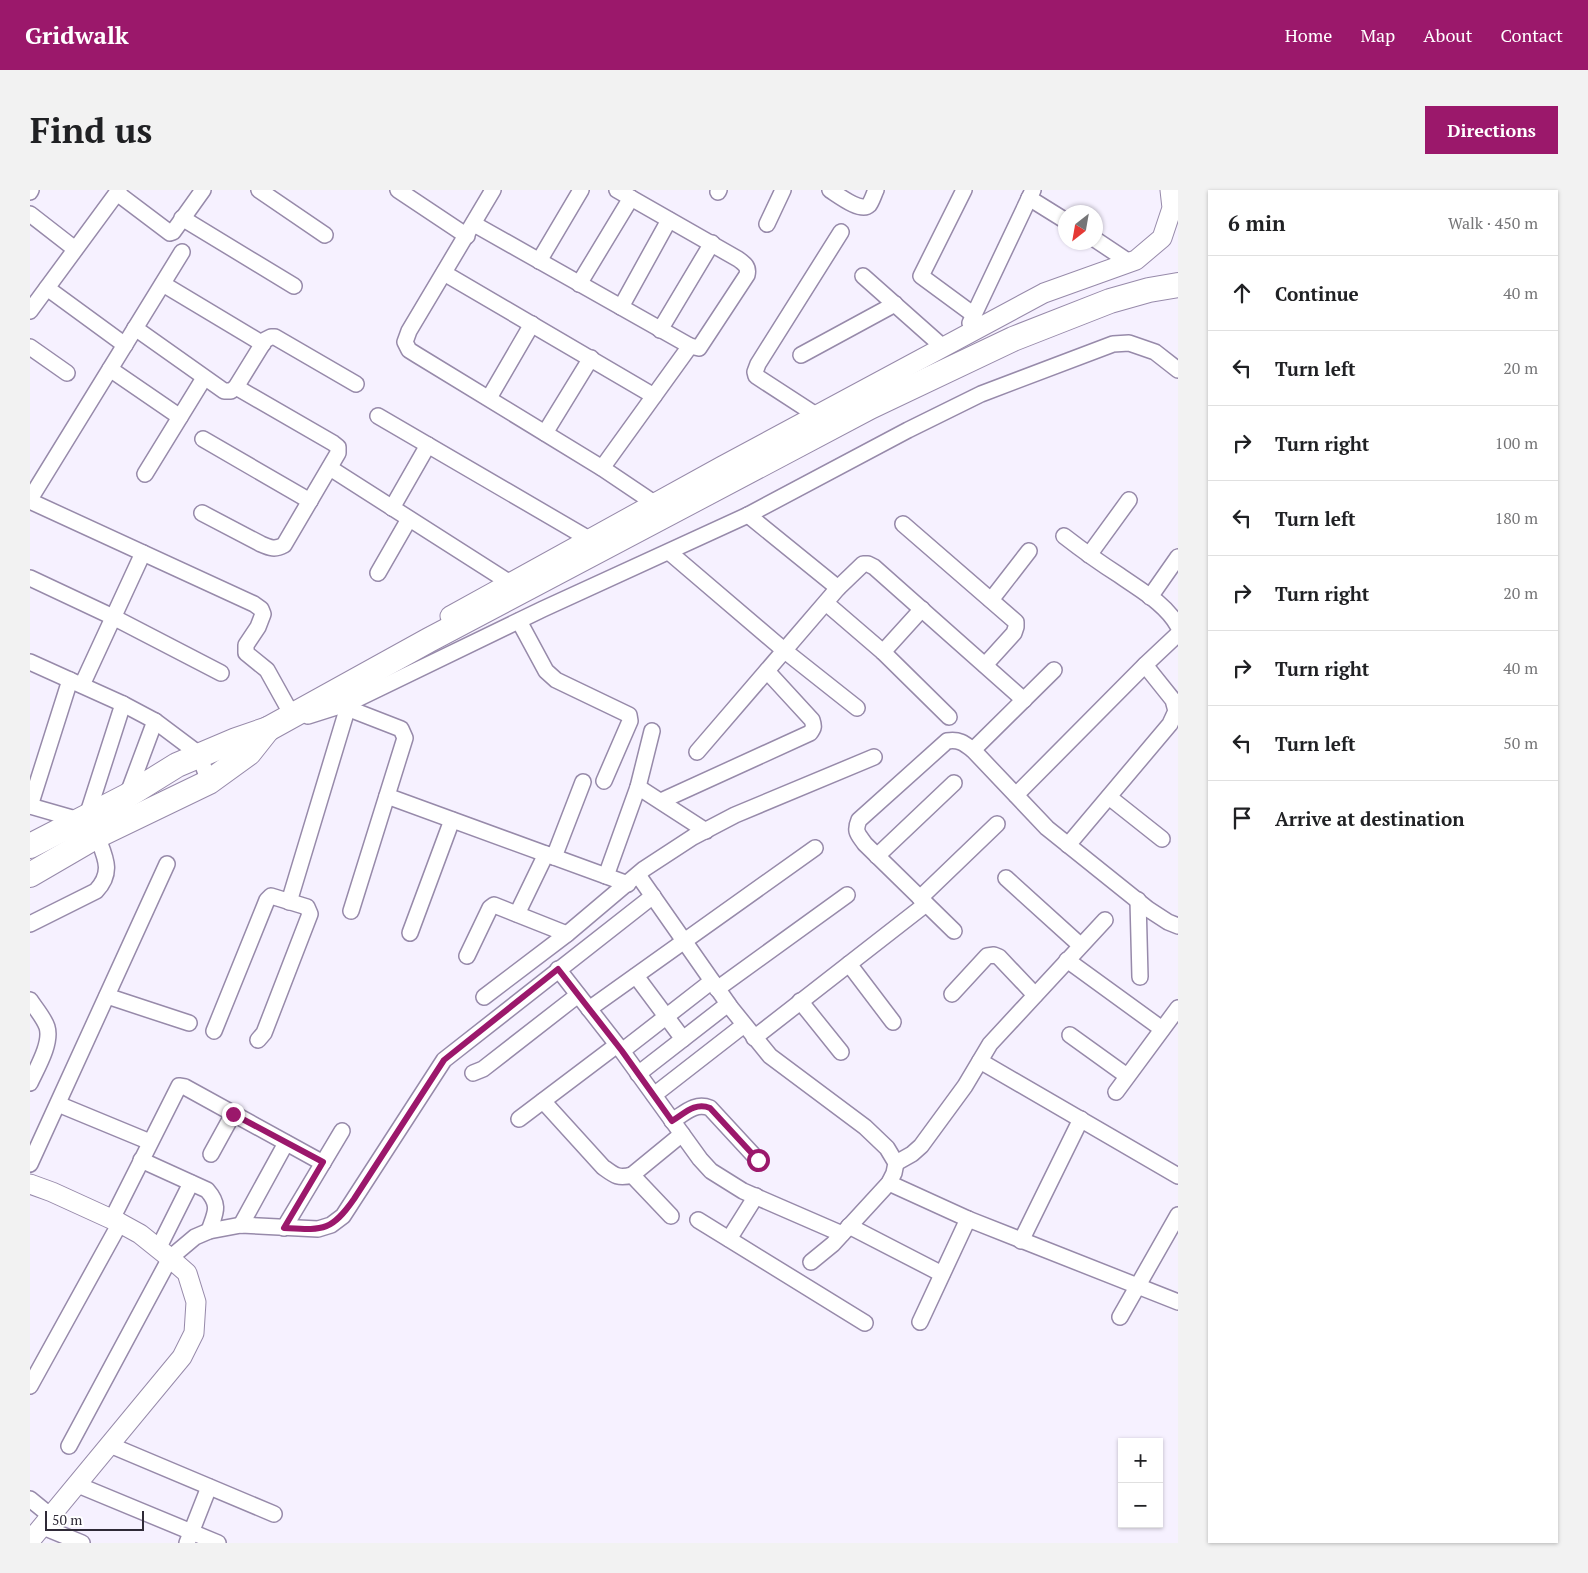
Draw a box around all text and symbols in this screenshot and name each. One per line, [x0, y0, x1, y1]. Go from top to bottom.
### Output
text: Gridwalk [25, 19, 129, 51]
text: Home [1285, 23, 1332, 47]
text: Map [1360, 23, 1395, 47]
text: About [1423, 23, 1472, 47]
text: Contact [1500, 23, 1563, 47]
button: Directions [1425, 106, 1558, 154]
text: Find us [30, 107, 152, 153]
north arrow [1058, 205, 1103, 250]
text: 6 min [1228, 209, 1285, 237]
text: Walk · 450 m [1448, 212, 1538, 234]
icon: ahead [1228, 279, 1256, 307]
text: Continue [1275, 281, 1359, 306]
text: 40 m [1503, 282, 1538, 304]
icon: left [1228, 354, 1256, 382]
text: Turn left [1275, 356, 1356, 381]
text: 20 m [1503, 357, 1538, 379]
icon: right [1228, 429, 1256, 457]
text: Turn right [1275, 431, 1369, 456]
text: 100 m [1495, 432, 1538, 454]
icon: left [1228, 504, 1256, 532]
text: Turn left [1275, 506, 1356, 531]
text: 180 m [1495, 507, 1538, 529]
icon: right [1228, 579, 1256, 607]
text: Turn right [1275, 581, 1369, 606]
text: 20 m [1503, 582, 1538, 604]
icon: right [1228, 654, 1256, 682]
text: Turn right [1275, 656, 1369, 681]
text: 40 m [1503, 657, 1538, 679]
icon: left [1228, 729, 1256, 757]
text: Turn left [1275, 731, 1356, 756]
text: 50 m [1503, 732, 1538, 754]
icon: arrive [1228, 804, 1256, 832]
text: Arrive at destination [1275, 806, 1464, 831]
route end [222, 1103, 245, 1126]
route start [747, 1149, 770, 1172]
map controls [1118, 1438, 1163, 1528]
button: + [1118, 1438, 1163, 1483]
button: − [1118, 1483, 1163, 1528]
scale bar [45, 1508, 144, 1531]
text: 50 m [52, 1510, 82, 1529]

